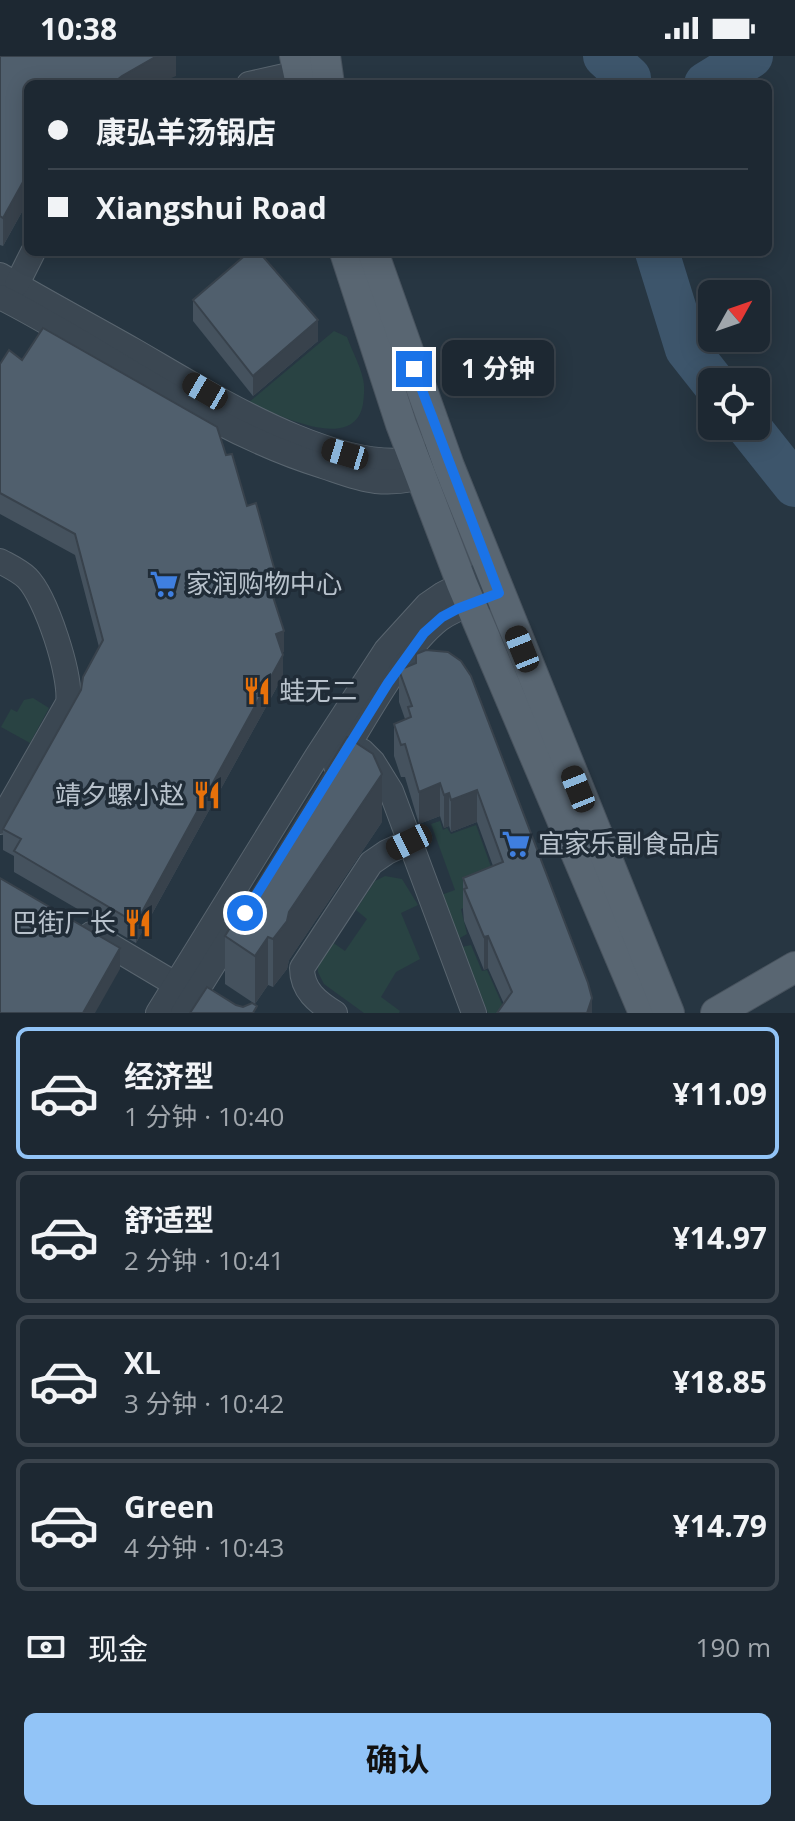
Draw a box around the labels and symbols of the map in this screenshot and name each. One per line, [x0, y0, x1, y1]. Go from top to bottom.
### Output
north arrow [698, 280, 770, 352]
callout: 1 分钟 [442, 341, 554, 397]
route end [396, 351, 432, 387]
car [178, 369, 232, 413]
car [319, 436, 371, 472]
place label: 家润购物中心 [186, 565, 342, 601]
supermarket icon: 家润购物中心 [149, 569, 179, 599]
car [502, 622, 542, 676]
place label: 蛙无二 [279, 672, 357, 708]
restaurant icon: 蛙无二 [242, 676, 272, 706]
car [558, 762, 598, 816]
place label: 靖夕螺小赵 [55, 776, 185, 812]
restaurant icon: 靖夕螺小赵 [192, 780, 222, 810]
car [382, 821, 436, 863]
place label: 宜家乐副食品店 [538, 825, 720, 861]
supermarket icon: 宜家乐副食品店 [501, 829, 531, 859]
route start [227, 895, 263, 931]
place label: 巴街厂长 [12, 904, 116, 940]
restaurant icon: 巴街厂长 [123, 908, 153, 938]

